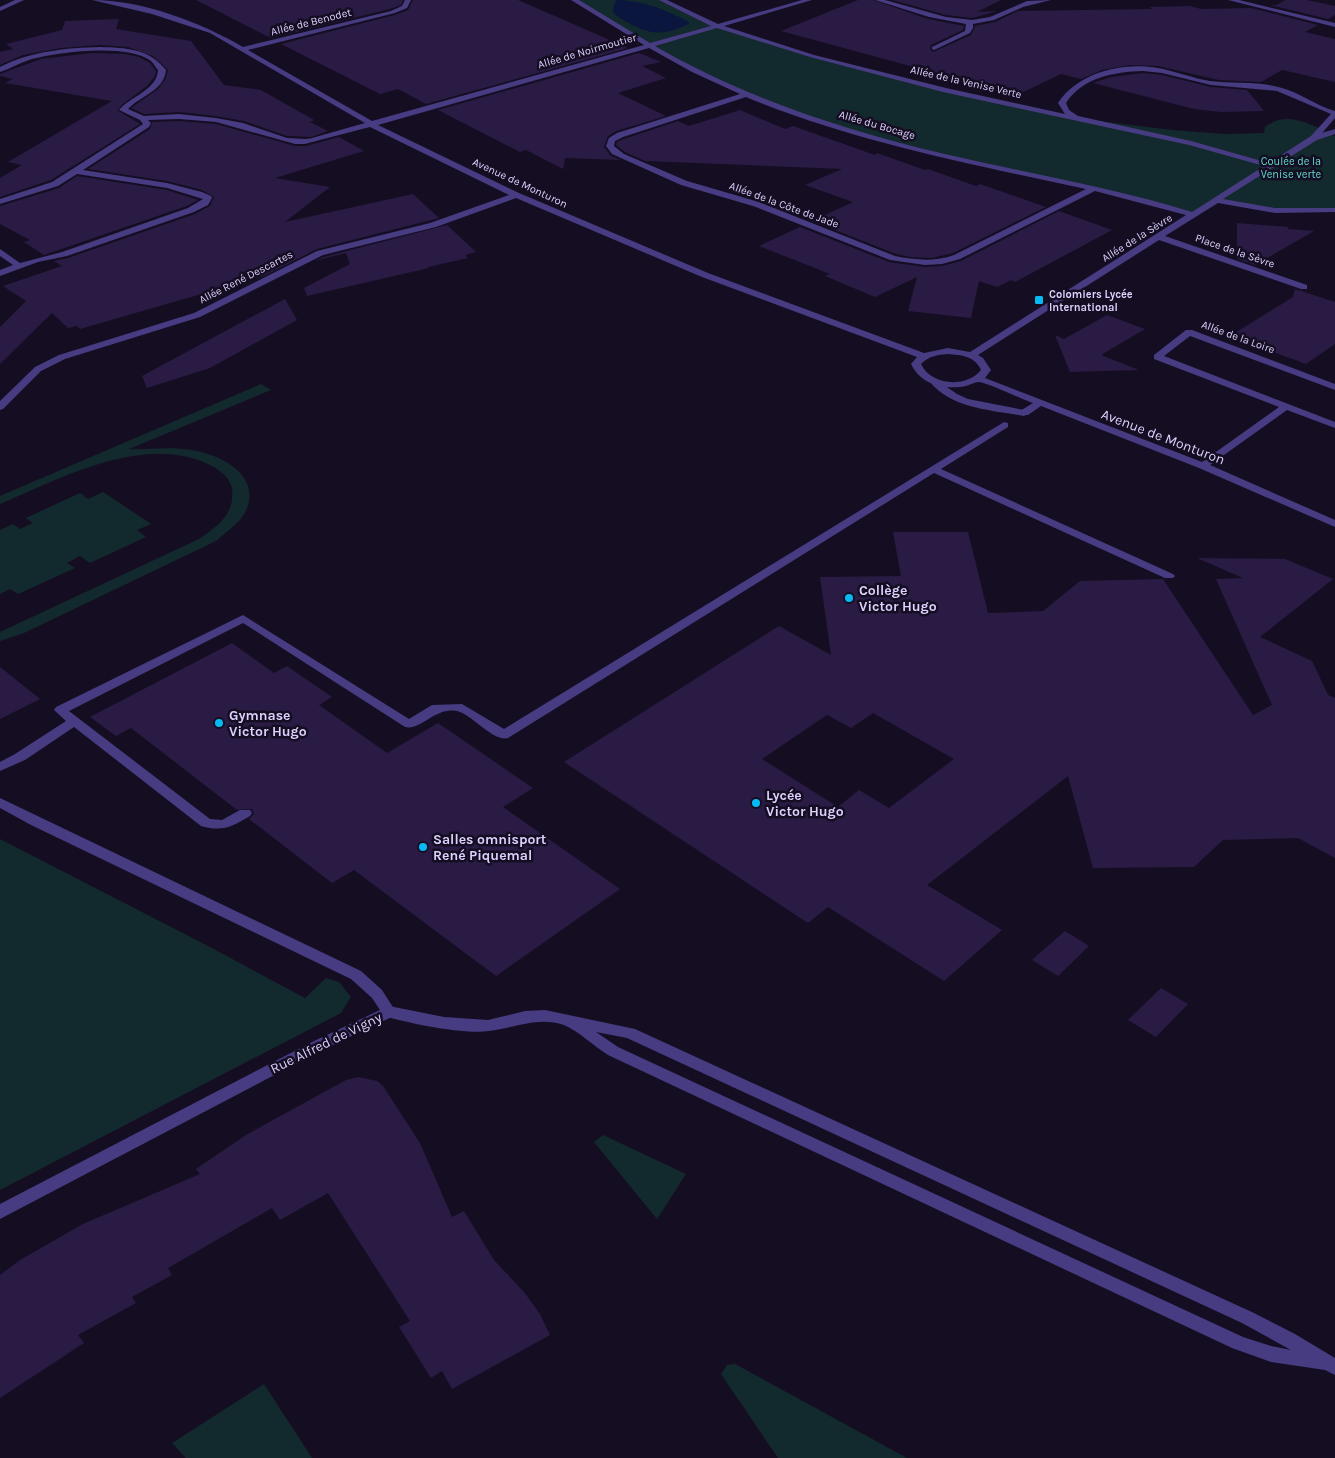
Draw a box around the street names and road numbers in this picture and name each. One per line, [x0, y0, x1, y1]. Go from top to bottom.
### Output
street label: Allée de Benodet [269, 6, 353, 38]
street label: Allée de Noirmoutier [536, 31, 638, 71]
street label: Allée de la Venise Verte [909, 63, 1023, 101]
street label: Allée du Bocage [837, 108, 917, 142]
street label: Avenue de Monturon [471, 155, 569, 211]
street label: Allée de la Côte de Jade [728, 179, 841, 231]
street label: Allée de la Sèvre [1099, 211, 1175, 265]
street label: Place de la Sèvre [1194, 231, 1277, 271]
street label: Allée René Descartes [197, 248, 295, 306]
street label: Allée de la Loire [1200, 318, 1277, 356]
street label: Avenue de Monturon [1099, 406, 1227, 468]
street label: Rue Alfred de Vigny [267, 1008, 385, 1077]

